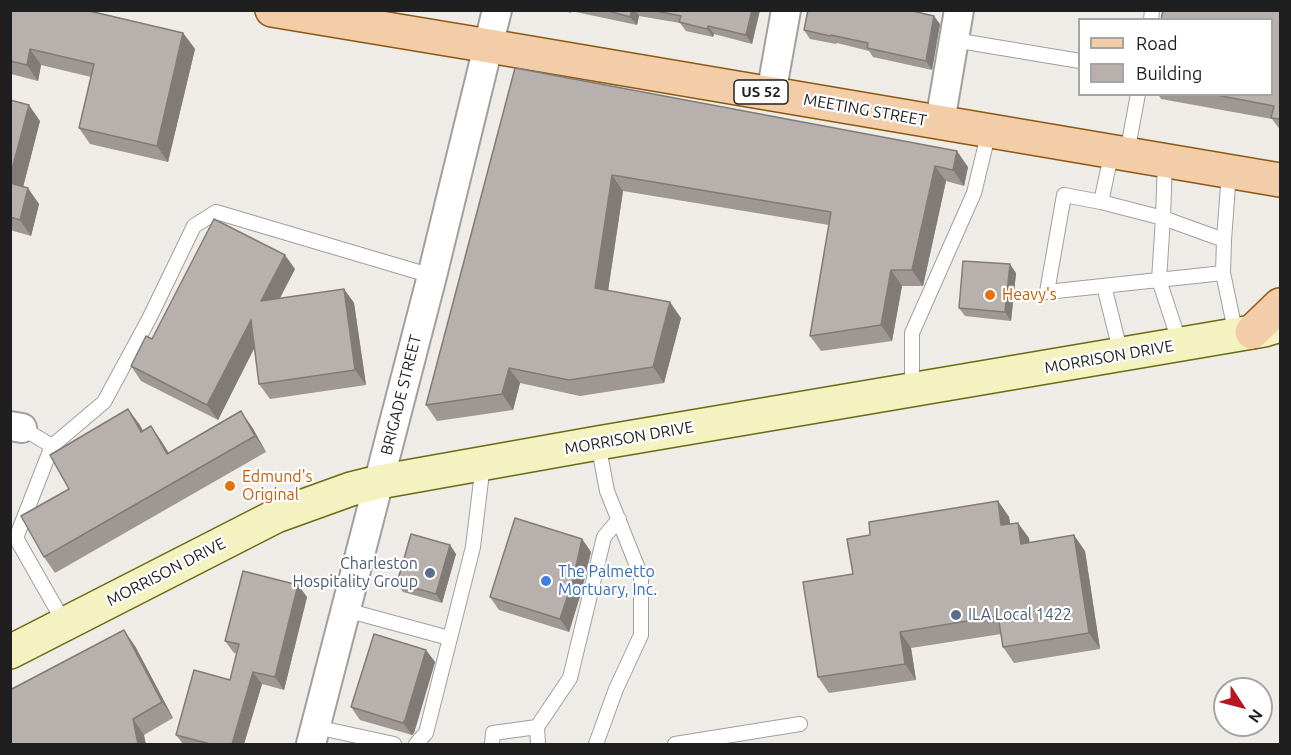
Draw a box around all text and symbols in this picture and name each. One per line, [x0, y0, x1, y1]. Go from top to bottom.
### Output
legend [1078, 18, 1273, 96]
text: Road [1136, 33, 1178, 53]
text: Building [1136, 63, 1202, 83]
road number: US 52 [734, 80, 788, 104]
street label: MEETING STREET [802, 90, 928, 130]
place label: Heavy's [1002, 285, 1057, 305]
marker: Heavy's [983, 288, 997, 302]
street label: BRIGADE STREET [377, 333, 425, 457]
street label: MORRISON DRIVE [1043, 336, 1175, 378]
street label: MORRISON DRIVE [563, 417, 695, 459]
place label: Edmund's Original [242, 467, 312, 505]
marker: Edmund's Original [223, 479, 237, 493]
street label: MORRISON DRIVE [103, 534, 229, 610]
place label: Charleston Hospitality Group [293, 554, 418, 592]
place label: The Palmetto Mortuary, Inc. [558, 562, 657, 600]
marker: Charleston Hospitality Group [423, 566, 437, 580]
marker: The Palmetto Mortuary, Inc. [539, 574, 553, 588]
place label: ILA Local 1422 [968, 605, 1072, 625]
marker: ILA Local 1422 [949, 608, 963, 622]
north arrow [1213, 677, 1273, 737]
text: N [1245, 706, 1267, 727]

